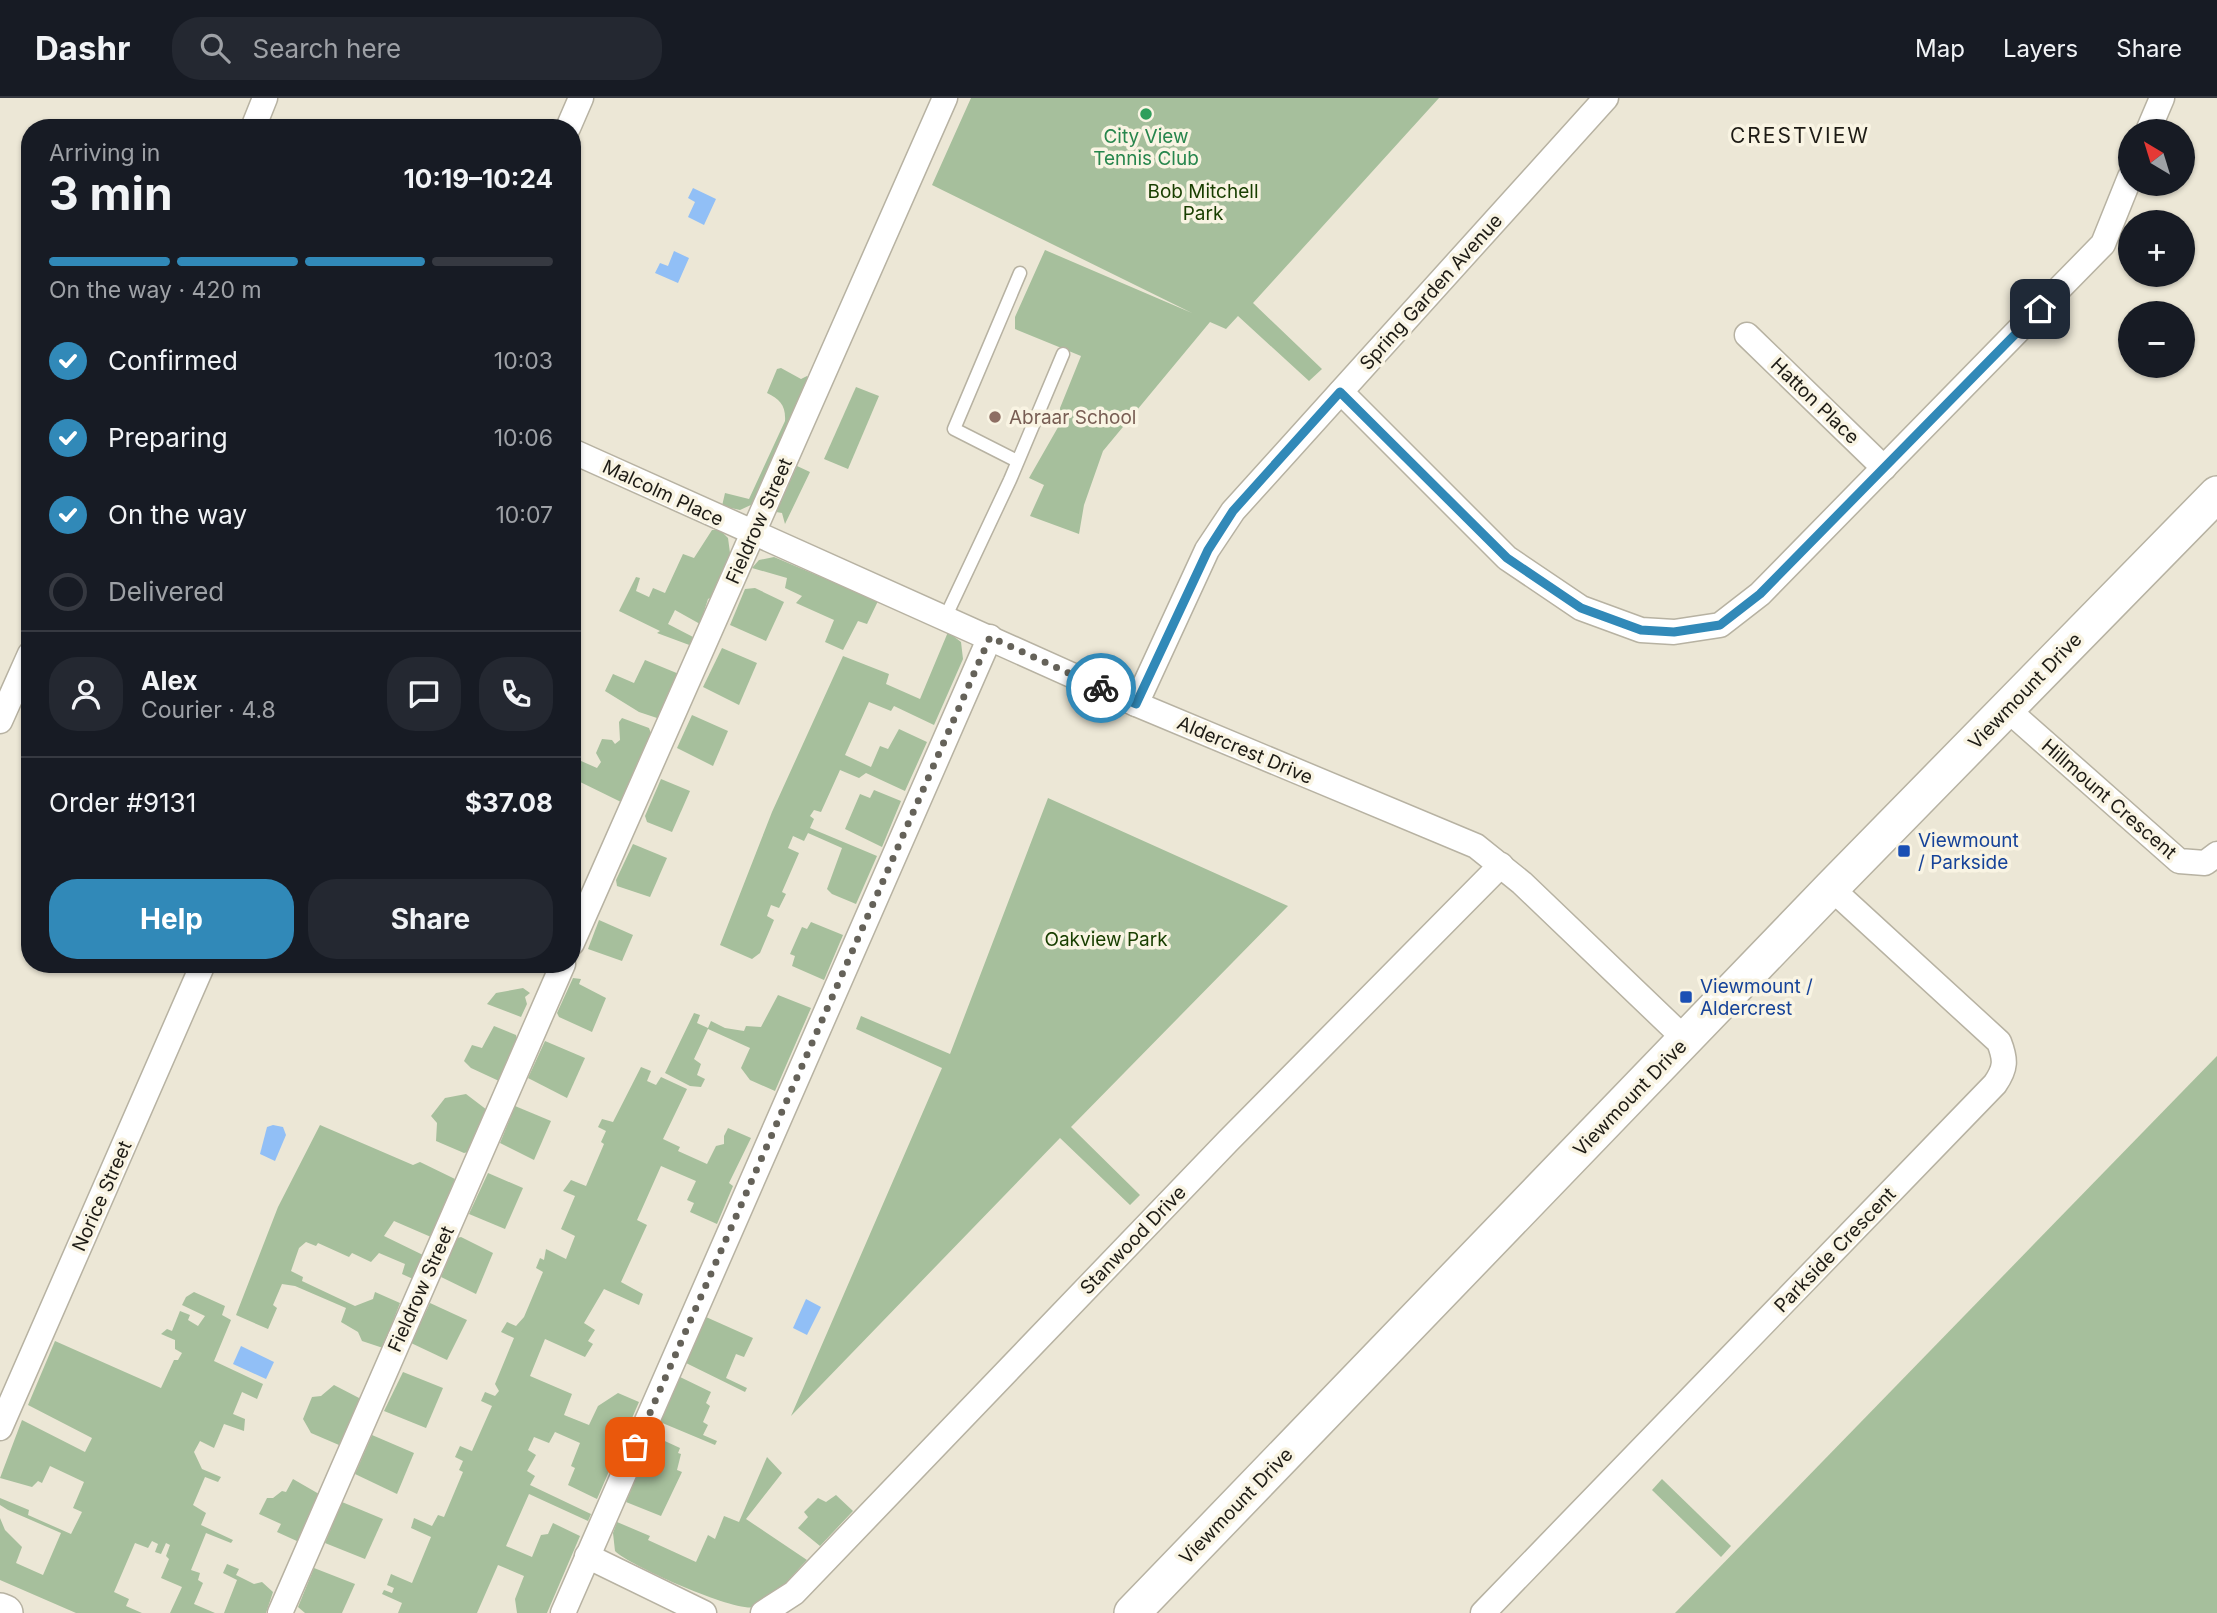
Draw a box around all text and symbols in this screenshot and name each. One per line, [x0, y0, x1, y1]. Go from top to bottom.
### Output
search box [172, 17, 662, 80]
text: Dashr [35, 28, 130, 68]
icon: search [196, 29, 234, 67]
text: Search here [252, 33, 401, 64]
text: Map [1915, 34, 1965, 63]
text: Layers [2003, 34, 2078, 63]
text: Share [2116, 34, 2182, 63]
marker: City View Tennis Club [1138, 106, 1154, 122]
north arrow [2118, 119, 2194, 196]
map controls [2118, 119, 2195, 378]
district label: CRESTVIEW [1730, 123, 1870, 148]
place label: City View Tennis Club [1093, 125, 1199, 170]
text: Arriving in [49, 139, 160, 167]
text: 10:19–10:24 [404, 163, 553, 194]
text: 3 min [49, 165, 173, 221]
park label: Bob Mitchell Park [1148, 180, 1258, 225]
street label: Spring Garden Avenue [1355, 209, 1507, 375]
button: + [2118, 210, 2195, 287]
text: On the way · 420 m [49, 276, 262, 304]
pin [2010, 279, 2070, 339]
icon: home [2021, 290, 2059, 328]
button: − [2118, 301, 2195, 378]
icon: check [49, 342, 87, 380]
text: Confirmed [108, 345, 238, 376]
text: 10:03 [494, 347, 553, 375]
street label: Hatton Place [1766, 353, 1864, 449]
place label: Abraar School [1009, 406, 1136, 429]
marker: Abraar School [987, 409, 1003, 425]
icon: check [49, 419, 87, 457]
text: Preparing [108, 422, 228, 453]
text: 10:06 [494, 424, 553, 452]
street label: Fieldrow Street [721, 454, 797, 588]
street label: Malcolm Place [599, 455, 727, 531]
icon: check [49, 496, 87, 534]
text: On the way [108, 499, 247, 530]
text: 10:07 [495, 501, 553, 529]
text: Delivered [108, 576, 224, 607]
street label: Viewmount Drive [1964, 628, 2086, 754]
courier [1066, 653, 1136, 723]
button: person [49, 657, 123, 731]
button: chat [387, 657, 461, 731]
button: phone [479, 657, 553, 731]
text: Alex [141, 665, 198, 696]
icon: bike [1082, 669, 1120, 707]
text: Courier · 4.8 [141, 696, 276, 724]
street label: Aldercrest Drive [1174, 711, 1316, 789]
street label: Hillmount Crescent [2037, 734, 2181, 864]
text: Order #9131 [49, 787, 196, 818]
text: $37.08 [465, 787, 553, 818]
place label: Viewmount / Parkside [1918, 829, 2019, 874]
marker: Viewmount / Parkside [1896, 843, 1912, 859]
button: Help [49, 879, 294, 959]
button: Share [308, 879, 553, 959]
park label: Oakview Park [1044, 928, 1168, 951]
place label: Viewmount / Aldercrest [1700, 975, 1813, 1020]
marker: Viewmount / Aldercrest [1678, 989, 1694, 1005]
street label: Viewmount Drive [1569, 1035, 1691, 1161]
street label: Norice Street [67, 1137, 137, 1255]
street label: Stanwood Drive [1075, 1181, 1191, 1299]
street label: Parkside Crescent [1770, 1183, 1900, 1317]
street label: Fieldrow Street [383, 1222, 459, 1356]
pin [605, 1417, 665, 1477]
icon: bag [616, 1428, 654, 1466]
street label: Viewmount Drive [1175, 1443, 1297, 1569]

